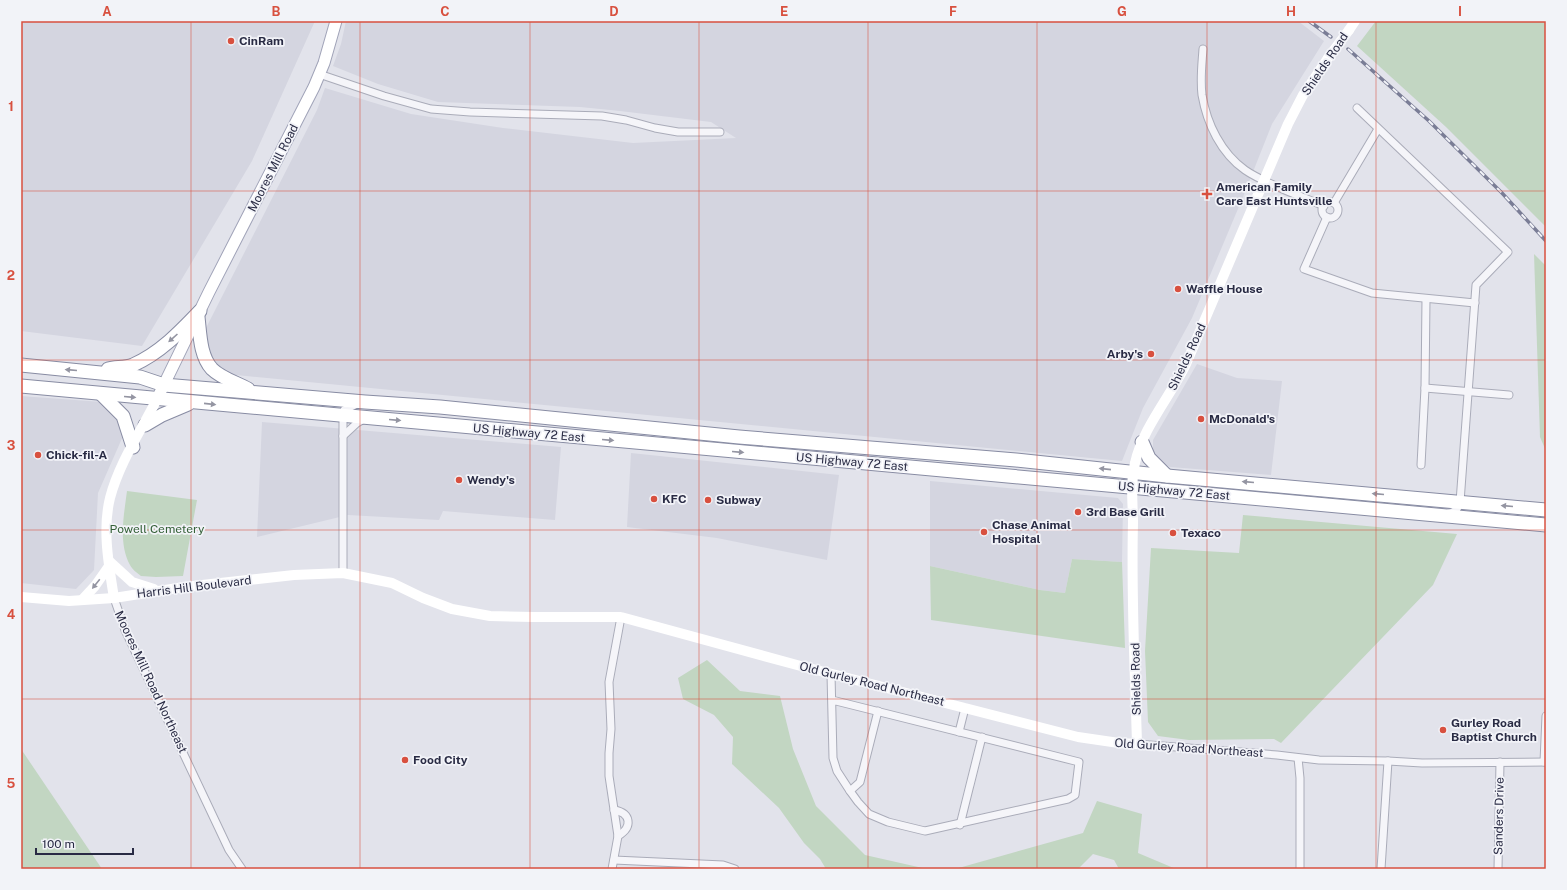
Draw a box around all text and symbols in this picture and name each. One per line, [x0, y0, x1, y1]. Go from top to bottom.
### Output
text: A [102, 4, 112, 19]
text: B [272, 4, 281, 19]
text: C [440, 4, 450, 19]
text: D [609, 4, 619, 19]
text: E [780, 4, 788, 19]
text: F [949, 4, 957, 19]
text: G [1117, 4, 1127, 19]
text: H [1286, 4, 1296, 19]
text: I [1458, 4, 1462, 19]
street label: Shields Road [1299, 30, 1351, 98]
place label: CinRam [239, 34, 284, 48]
marker: CinRam [226, 36, 236, 46]
text: 1 [8, 99, 14, 114]
street label: Moores Mill Road [245, 122, 301, 214]
place label: American Family Care East Huntsville [1216, 180, 1332, 208]
marker: American Family Care East Huntsville [1201, 188, 1213, 200]
text: 2 [7, 268, 15, 283]
place label: Waffle House [1186, 282, 1263, 296]
marker: Waffle House [1173, 284, 1183, 294]
street label: Shields Road [1165, 321, 1209, 393]
one-way arrow [168, 334, 178, 343]
place label: Arby's [1107, 347, 1143, 361]
marker: Arby's [1146, 349, 1156, 359]
one-way arrow [65, 367, 77, 373]
one-way arrow [123, 393, 136, 400]
one-way arrow [204, 401, 216, 408]
place label: McDonald's [1209, 412, 1275, 426]
marker: McDonald's [1196, 414, 1206, 424]
one-way arrow [389, 417, 401, 424]
street label: US Highway 72 East [472, 421, 586, 445]
one-way arrow [602, 437, 614, 443]
text: 3 [7, 438, 16, 453]
place label: Chick-fil-A [46, 448, 108, 462]
one-way arrow [732, 448, 744, 455]
marker: Chick-fil-A [33, 450, 43, 460]
street label: US Highway 72 East [795, 450, 909, 474]
one-way arrow [1099, 466, 1111, 472]
place label: Wendy's [467, 473, 515, 487]
marker: Wendy's [454, 475, 464, 485]
street label: US Highway 72 East [1117, 479, 1231, 503]
one-way arrow [1242, 479, 1254, 486]
one-way arrow [1372, 491, 1384, 497]
place label: KFC [662, 492, 687, 506]
place label: Subway [716, 493, 761, 507]
marker: KFC [649, 494, 659, 504]
marker: Subway [703, 495, 713, 505]
one-way arrow [1501, 503, 1513, 510]
place label: 3rd Base Grill [1086, 505, 1165, 519]
marker: 3rd Base Grill [1073, 507, 1083, 517]
place label: Chase Animal Hospital [992, 518, 1071, 546]
park label: Powell Cemetery [110, 522, 205, 536]
place label: Texaco [1181, 526, 1221, 540]
marker: Chase Animal Hospital [979, 527, 989, 537]
marker: Texaco [1168, 528, 1178, 538]
street label: Harris Hill Boulevard [136, 573, 252, 601]
one-way arrow [92, 578, 101, 589]
text: 4 [7, 607, 16, 622]
street label: Moores Mill Road Northeast [112, 609, 190, 756]
street label: Shields Road [1128, 643, 1144, 715]
street label: Old Gurley Road Northeast [798, 659, 946, 709]
place label: Gurley Road Baptist Church [1451, 716, 1537, 744]
marker: Gurley Road Baptist Church [1438, 725, 1448, 735]
street label: Old Gurley Road Northeast [1114, 736, 1264, 760]
place label: Food City [413, 753, 468, 767]
marker: Food City [400, 755, 410, 765]
text: 5 [7, 776, 16, 791]
street label: Sanders Drive [1491, 777, 1507, 855]
scale bar [36, 830, 133, 856]
text: 100 m [42, 837, 75, 851]

